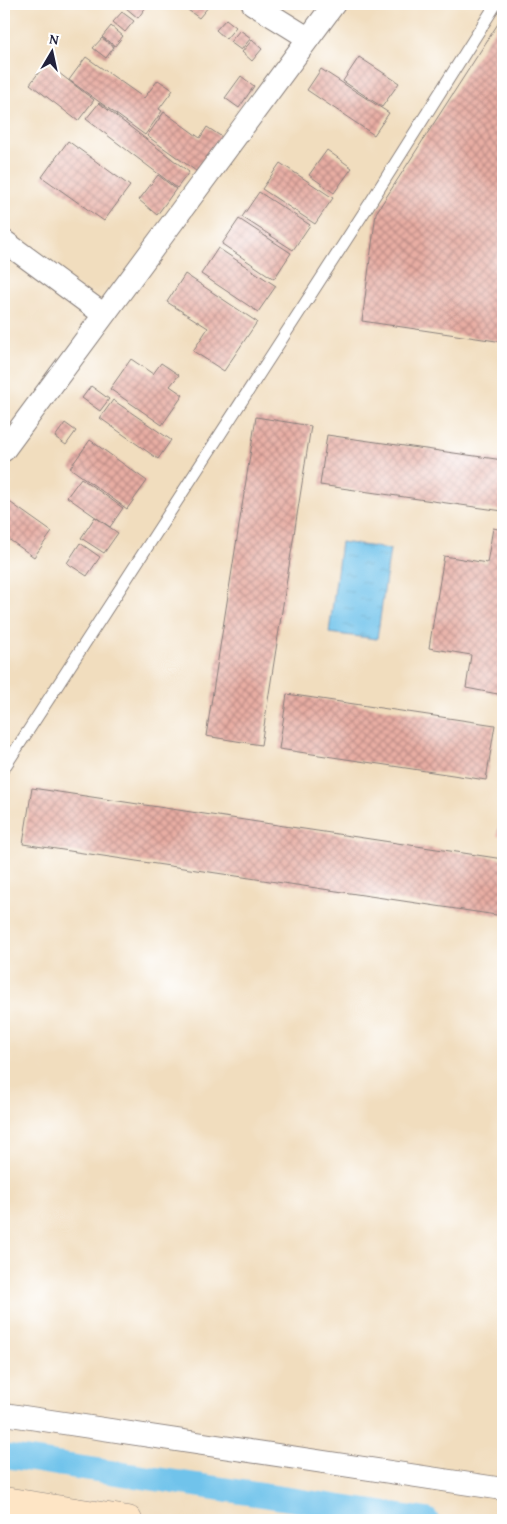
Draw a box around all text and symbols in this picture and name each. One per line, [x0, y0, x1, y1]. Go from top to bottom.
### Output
north arrow [28, 28, 78, 78]
text: N [48, 29, 61, 50]

